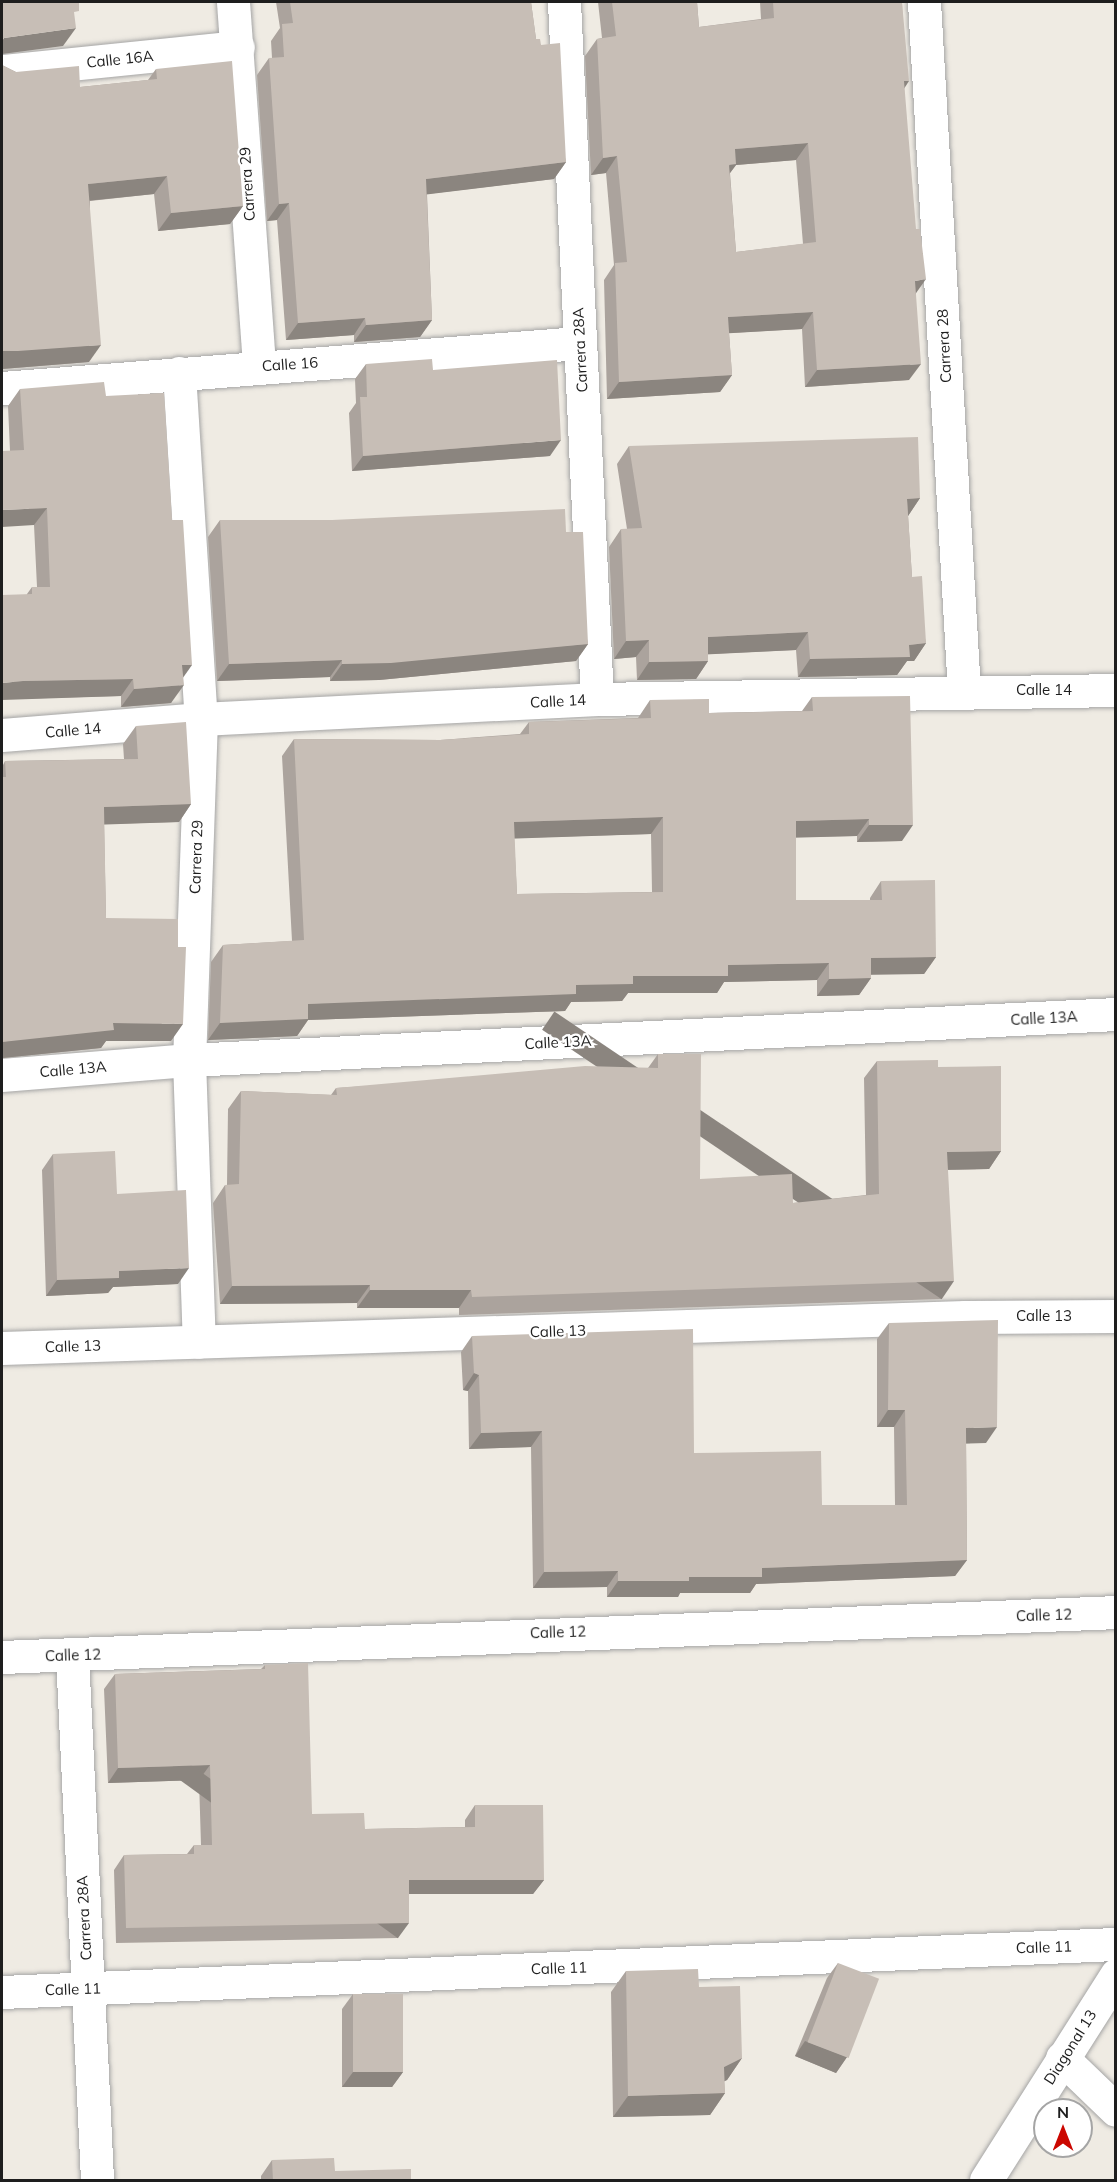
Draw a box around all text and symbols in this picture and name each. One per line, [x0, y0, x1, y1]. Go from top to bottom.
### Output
street label: Calle 16A [86, 47, 154, 71]
street label: Carrera 29 [235, 146, 259, 222]
street label: Carrera 28A [569, 307, 591, 393]
street label: Carrera 28 [933, 308, 955, 384]
street label: Calle 16 [261, 353, 319, 375]
street label: Calle 14 [1016, 681, 1072, 699]
street label: Calle 14 [529, 691, 587, 711]
street label: Calle 14 [44, 719, 102, 741]
street label: Carrera 29 [186, 820, 206, 894]
street label: Calle 13A [1010, 1007, 1078, 1029]
street label: Calle 13A [524, 1031, 592, 1053]
street label: Calle 13A [39, 1057, 107, 1081]
street label: Calle 13 [1016, 1307, 1072, 1325]
street label: Calle 13 [530, 1321, 586, 1341]
street label: Calle 13 [45, 1336, 101, 1356]
street label: Calle 12 [1016, 1605, 1072, 1625]
street label: Calle 12 [530, 1622, 586, 1642]
street label: Calle 12 [45, 1645, 101, 1665]
street label: Carrera 28A [73, 1875, 95, 1961]
street label: Calle 11 [1016, 1937, 1072, 1957]
street label: Calle 11 [531, 1958, 587, 1978]
street label: Calle 11 [45, 1979, 101, 1999]
street label: Diagonal 13 [1040, 2006, 1100, 2088]
north arrow [1033, 2098, 1093, 2158]
text: N [1057, 2102, 1069, 2122]

